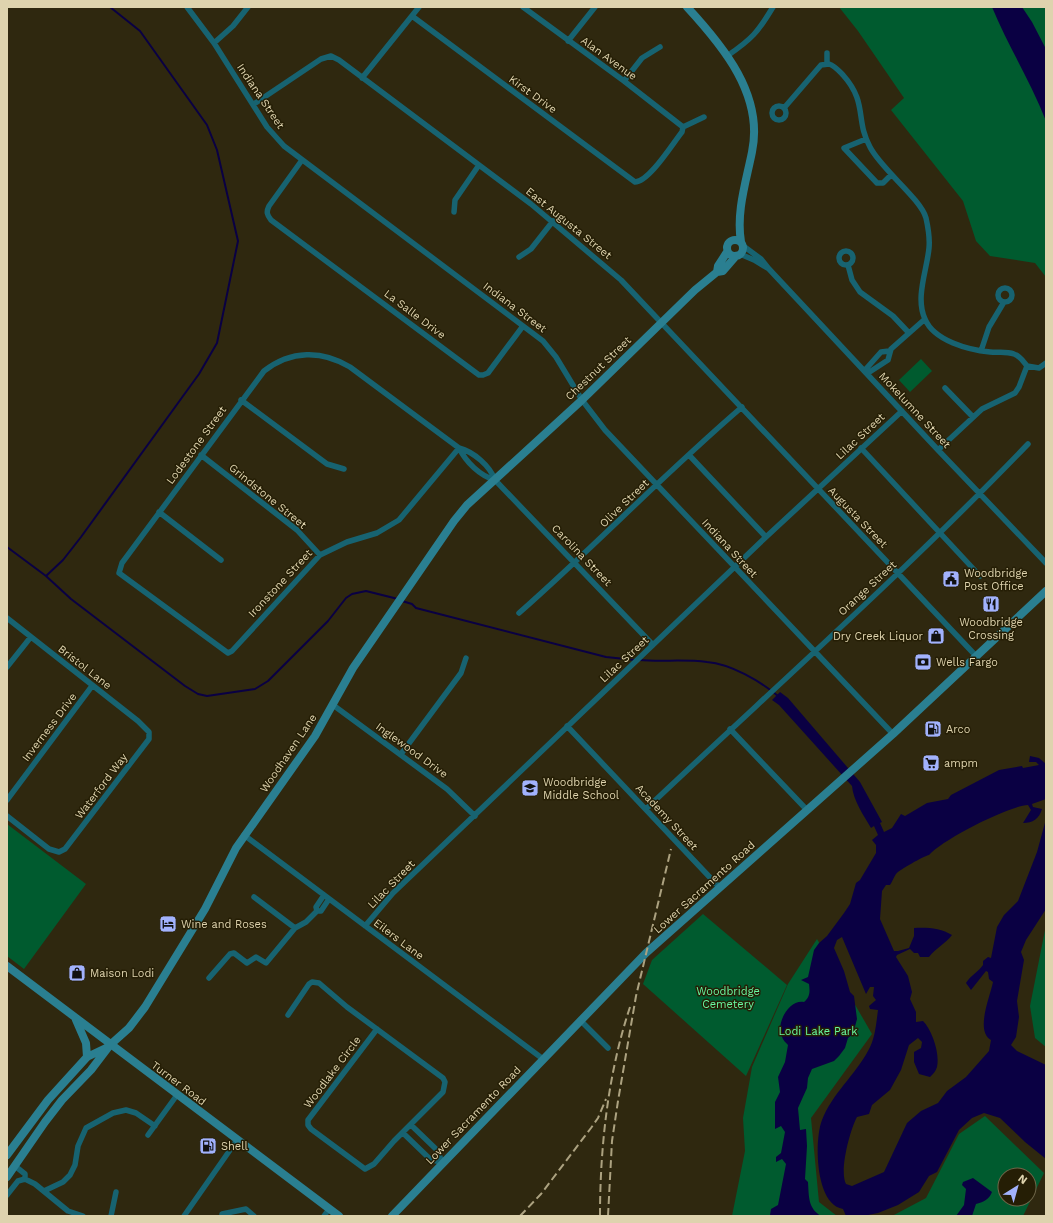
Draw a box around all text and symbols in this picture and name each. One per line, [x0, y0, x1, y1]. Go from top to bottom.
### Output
street label: Alan Avenue [578, 34, 639, 83]
street label: Indiana Street [234, 61, 287, 132]
street label: Kirst Drive [506, 73, 559, 116]
street label: East Augusta Street [523, 185, 615, 262]
street label: Indiana Street [481, 279, 549, 336]
street label: La Salle Drive [381, 287, 448, 342]
street label: Chestnut Street [563, 333, 634, 403]
street label: Mokelumne Street [876, 370, 953, 451]
street label: Lodestone Street [164, 403, 229, 487]
street label: Lilac Street [833, 410, 888, 462]
street label: Grindstone Street [226, 461, 309, 532]
street label: Olive Street [597, 476, 652, 530]
street label: Augusta Street [825, 484, 890, 551]
street label: Indiana Street [699, 516, 760, 581]
street label: Carolina Street [549, 522, 615, 589]
street label: Ironstone Street [246, 546, 315, 620]
street label: Orange Street [836, 558, 899, 619]
place label: Woodbridge Post Office [964, 567, 1028, 593]
public building icon: Woodbridge Post Office [941, 569, 961, 589]
restaurant icon: Woodbridge Crossing [981, 594, 1001, 614]
place label: Woodbridge Crossing [959, 616, 1023, 642]
shop icon: Dry Creek Liquor [926, 626, 946, 646]
place label: Dry Creek Liquor [833, 630, 924, 643]
street label: Lilac Street [597, 633, 652, 685]
street label: Bristol Lane [55, 642, 114, 692]
bank icon: Wells Fargo [913, 652, 933, 672]
place label: Wells Fargo [936, 656, 998, 669]
street label: Inverness Drive [19, 691, 79, 764]
street label: Woodhaven Lane [257, 712, 319, 795]
fuel station icon: Arco [923, 719, 943, 739]
street label: Inglewood Drive [373, 720, 450, 781]
place label: Arco [946, 723, 970, 736]
street label: Waterford Way [73, 751, 130, 822]
supermarket icon: ampm [921, 753, 941, 773]
place label: ampm [944, 757, 978, 770]
place label: Woodbridge Middle School [543, 776, 620, 802]
school or university icon: Woodbridge Middle School [520, 778, 540, 798]
street label: Academy Street [633, 782, 701, 853]
street label: Lower Sacramento Road [651, 839, 758, 936]
street label: Lilac Street [365, 857, 418, 911]
hotel icon: Wine and Roses [158, 914, 178, 934]
street label: Eilers Lane [371, 916, 426, 962]
place label: Wine and Roses [181, 918, 267, 931]
shop icon: Maison Lodi [67, 963, 87, 983]
place label: Maison Lodi [90, 967, 154, 980]
park label: Woodbridge Cemetery [696, 985, 760, 1011]
park label: Lodi Lake Park [778, 1025, 858, 1038]
street label: Woodlake Circle [301, 1034, 364, 1111]
street label: Turner Road [149, 1059, 209, 1108]
street label: Lower Sacramento Road [423, 1064, 524, 1167]
fuel station icon: Shell [198, 1136, 218, 1156]
place label: Shell [221, 1140, 249, 1153]
north arrow [997, 1167, 1037, 1207]
text: N [1016, 1172, 1030, 1187]

